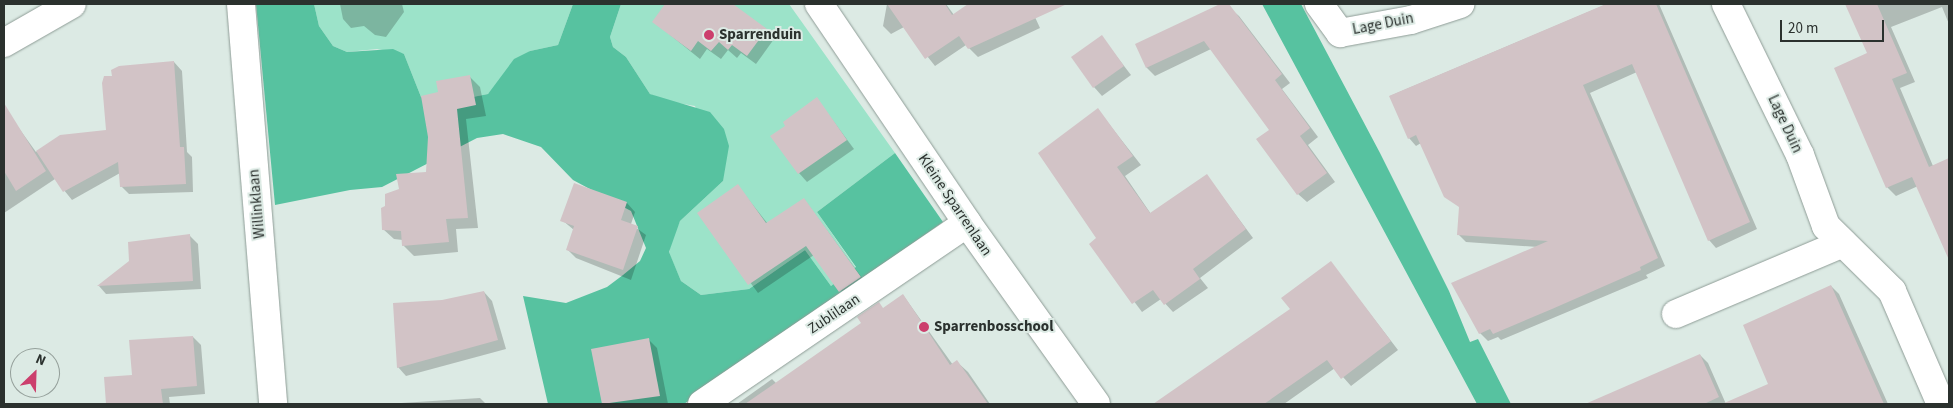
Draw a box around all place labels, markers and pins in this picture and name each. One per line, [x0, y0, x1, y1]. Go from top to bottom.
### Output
place label: Sparrenduin [719, 26, 802, 44]
marker: Sparrenduin [703, 29, 715, 41]
place label: Sparrenbosschool [934, 318, 1053, 336]
marker: Sparrenbosschool [918, 321, 930, 333]

